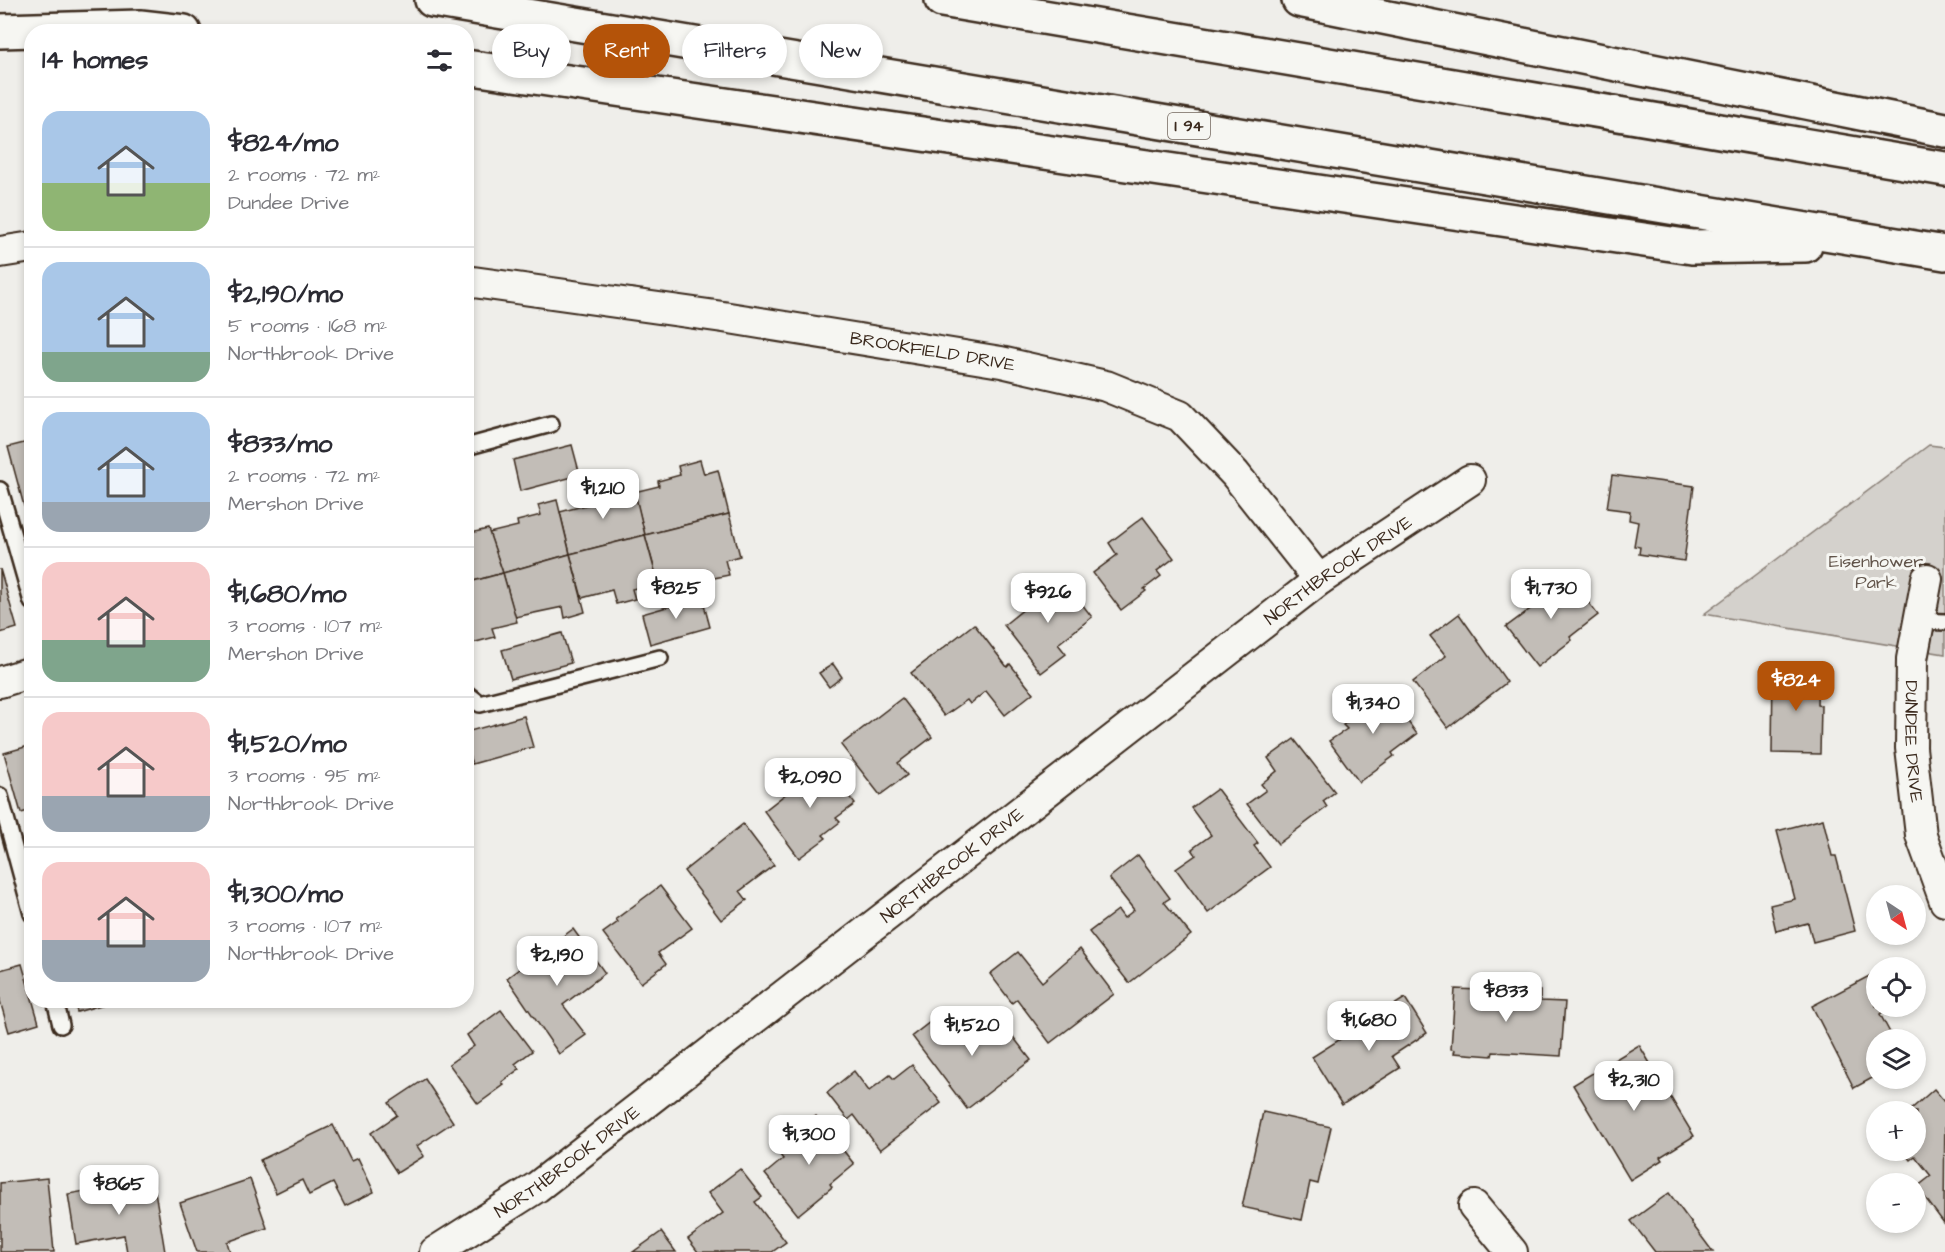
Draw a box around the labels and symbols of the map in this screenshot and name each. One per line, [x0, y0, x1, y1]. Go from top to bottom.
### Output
road number: I 94 [1168, 113, 1210, 139]
street label: BROOKFIELD DRIVE [848, 325, 1018, 377]
pin: $1,210 [554, 469, 652, 520]
street label: NORTHBROOK DRIVE [1259, 509, 1417, 631]
park label: Eisenhower Park [1829, 549, 1923, 595]
pin: $825 [640, 569, 712, 620]
pin: $1,730 [1502, 569, 1600, 620]
pin: $926 [1012, 573, 1084, 624]
pin: $824 [1760, 661, 1832, 712]
street label: DUNDEE DRIVE [1898, 680, 1930, 804]
pin: $1,340 [1324, 684, 1422, 735]
pin: $2,090 [761, 758, 859, 809]
street label: NORTHBROOK DRIVE [875, 801, 1029, 929]
north arrow [1866, 885, 1926, 945]
pin: $2,190 [508, 936, 606, 987]
pin: $833 [1470, 972, 1542, 1023]
pin: $1,680 [1320, 1001, 1418, 1052]
pin: $1,520 [923, 1006, 1021, 1057]
pin: $2,310 [1585, 1061, 1683, 1112]
street label: NORTHBROOK DRIVE [489, 1099, 645, 1224]
pin: $1,300 [760, 1115, 858, 1166]
pin: $865 [83, 1165, 155, 1216]

